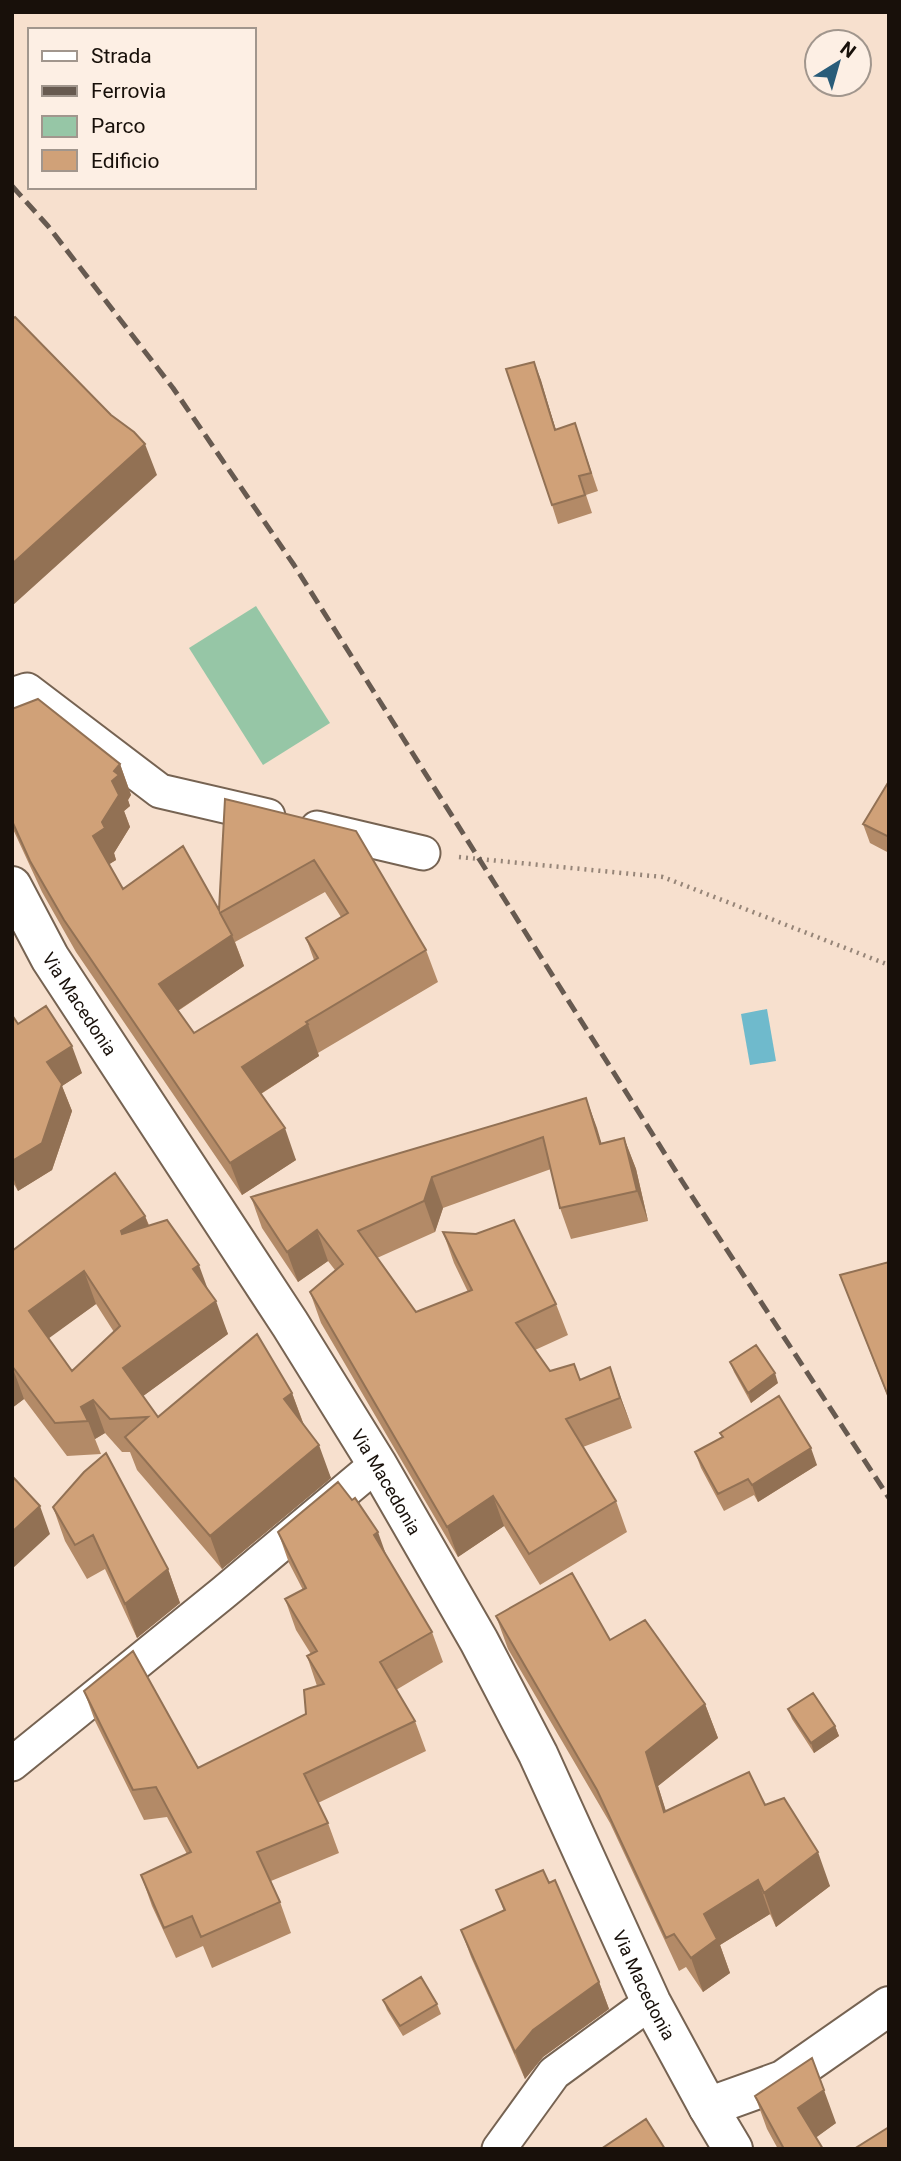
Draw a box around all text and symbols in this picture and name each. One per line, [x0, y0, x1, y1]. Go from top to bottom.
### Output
legend [28, 28, 256, 189]
north arrow [803, 28, 873, 98]
text: N [836, 37, 860, 63]
text: Strada [91, 44, 152, 68]
text: Ferrovia [91, 79, 166, 103]
text: Parco [91, 114, 145, 138]
text: Edificio [91, 149, 159, 173]
street label: Via Macedonia [38, 948, 121, 1059]
street label: Via Macedonia [347, 1425, 426, 1538]
street label: Via Macedonia [609, 1927, 680, 2043]

